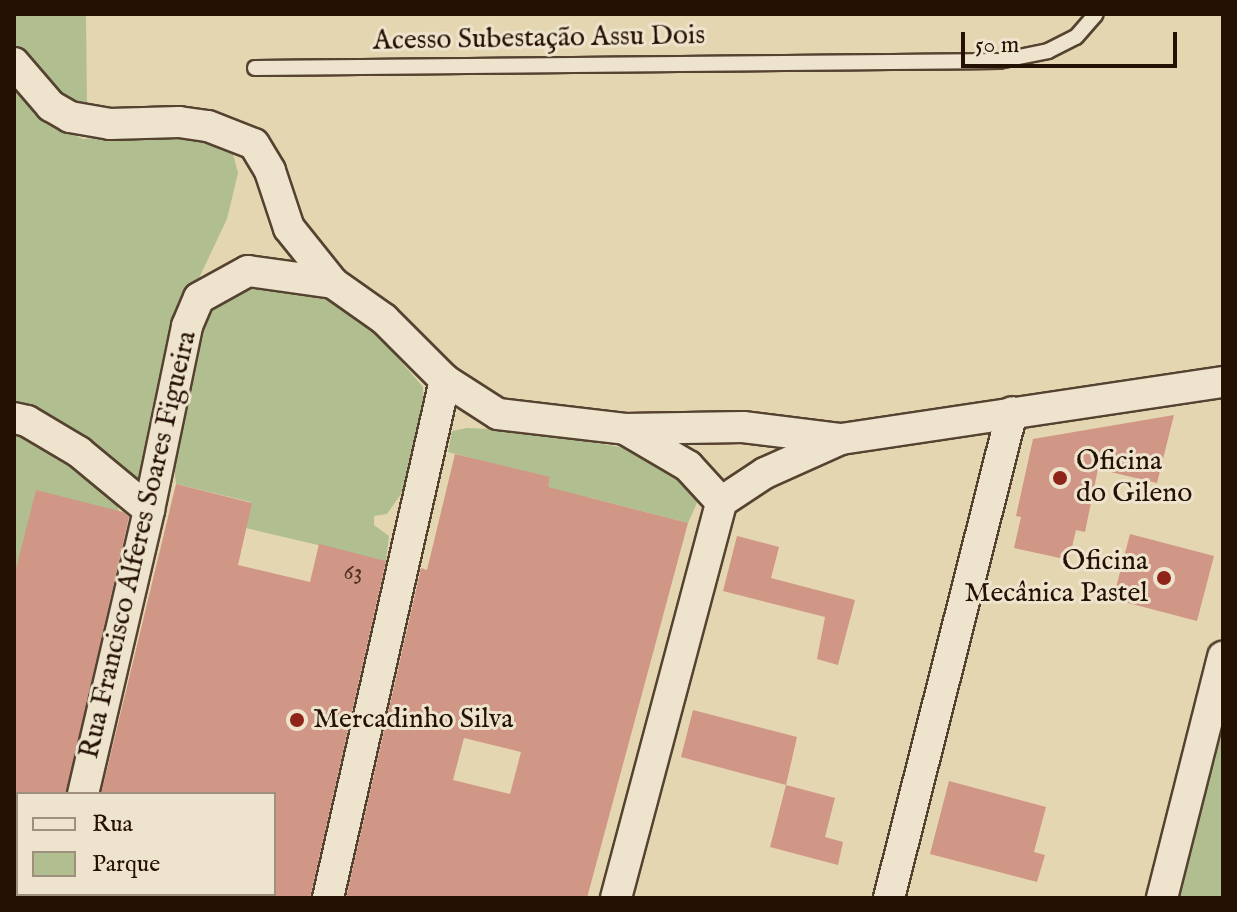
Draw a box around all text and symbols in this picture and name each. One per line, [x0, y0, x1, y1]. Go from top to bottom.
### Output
scale bar [965, 16, 1181, 66]
street label: Acesso Subestação Assu Dois [373, 19, 705, 59]
text: 50 m [975, 30, 1019, 61]
street label: Rua Francisco Alferes Soares Figueira [73, 328, 205, 762]
place label: Oficina do Gileno [1076, 445, 1192, 511]
marker: Oficina do Gileno [1051, 469, 1069, 487]
place label: Oficina Mecânica Pastel [964, 545, 1148, 611]
house number: 63 [343, 559, 363, 587]
marker: Oficina Mecânica Pastel [1155, 569, 1173, 587]
place label: Mercadinho Silva [313, 703, 513, 737]
marker: Mercadinho Silva [288, 711, 306, 729]
legend [16, 792, 276, 896]
text: Rua [92, 809, 133, 840]
text: Parque [92, 849, 160, 880]

